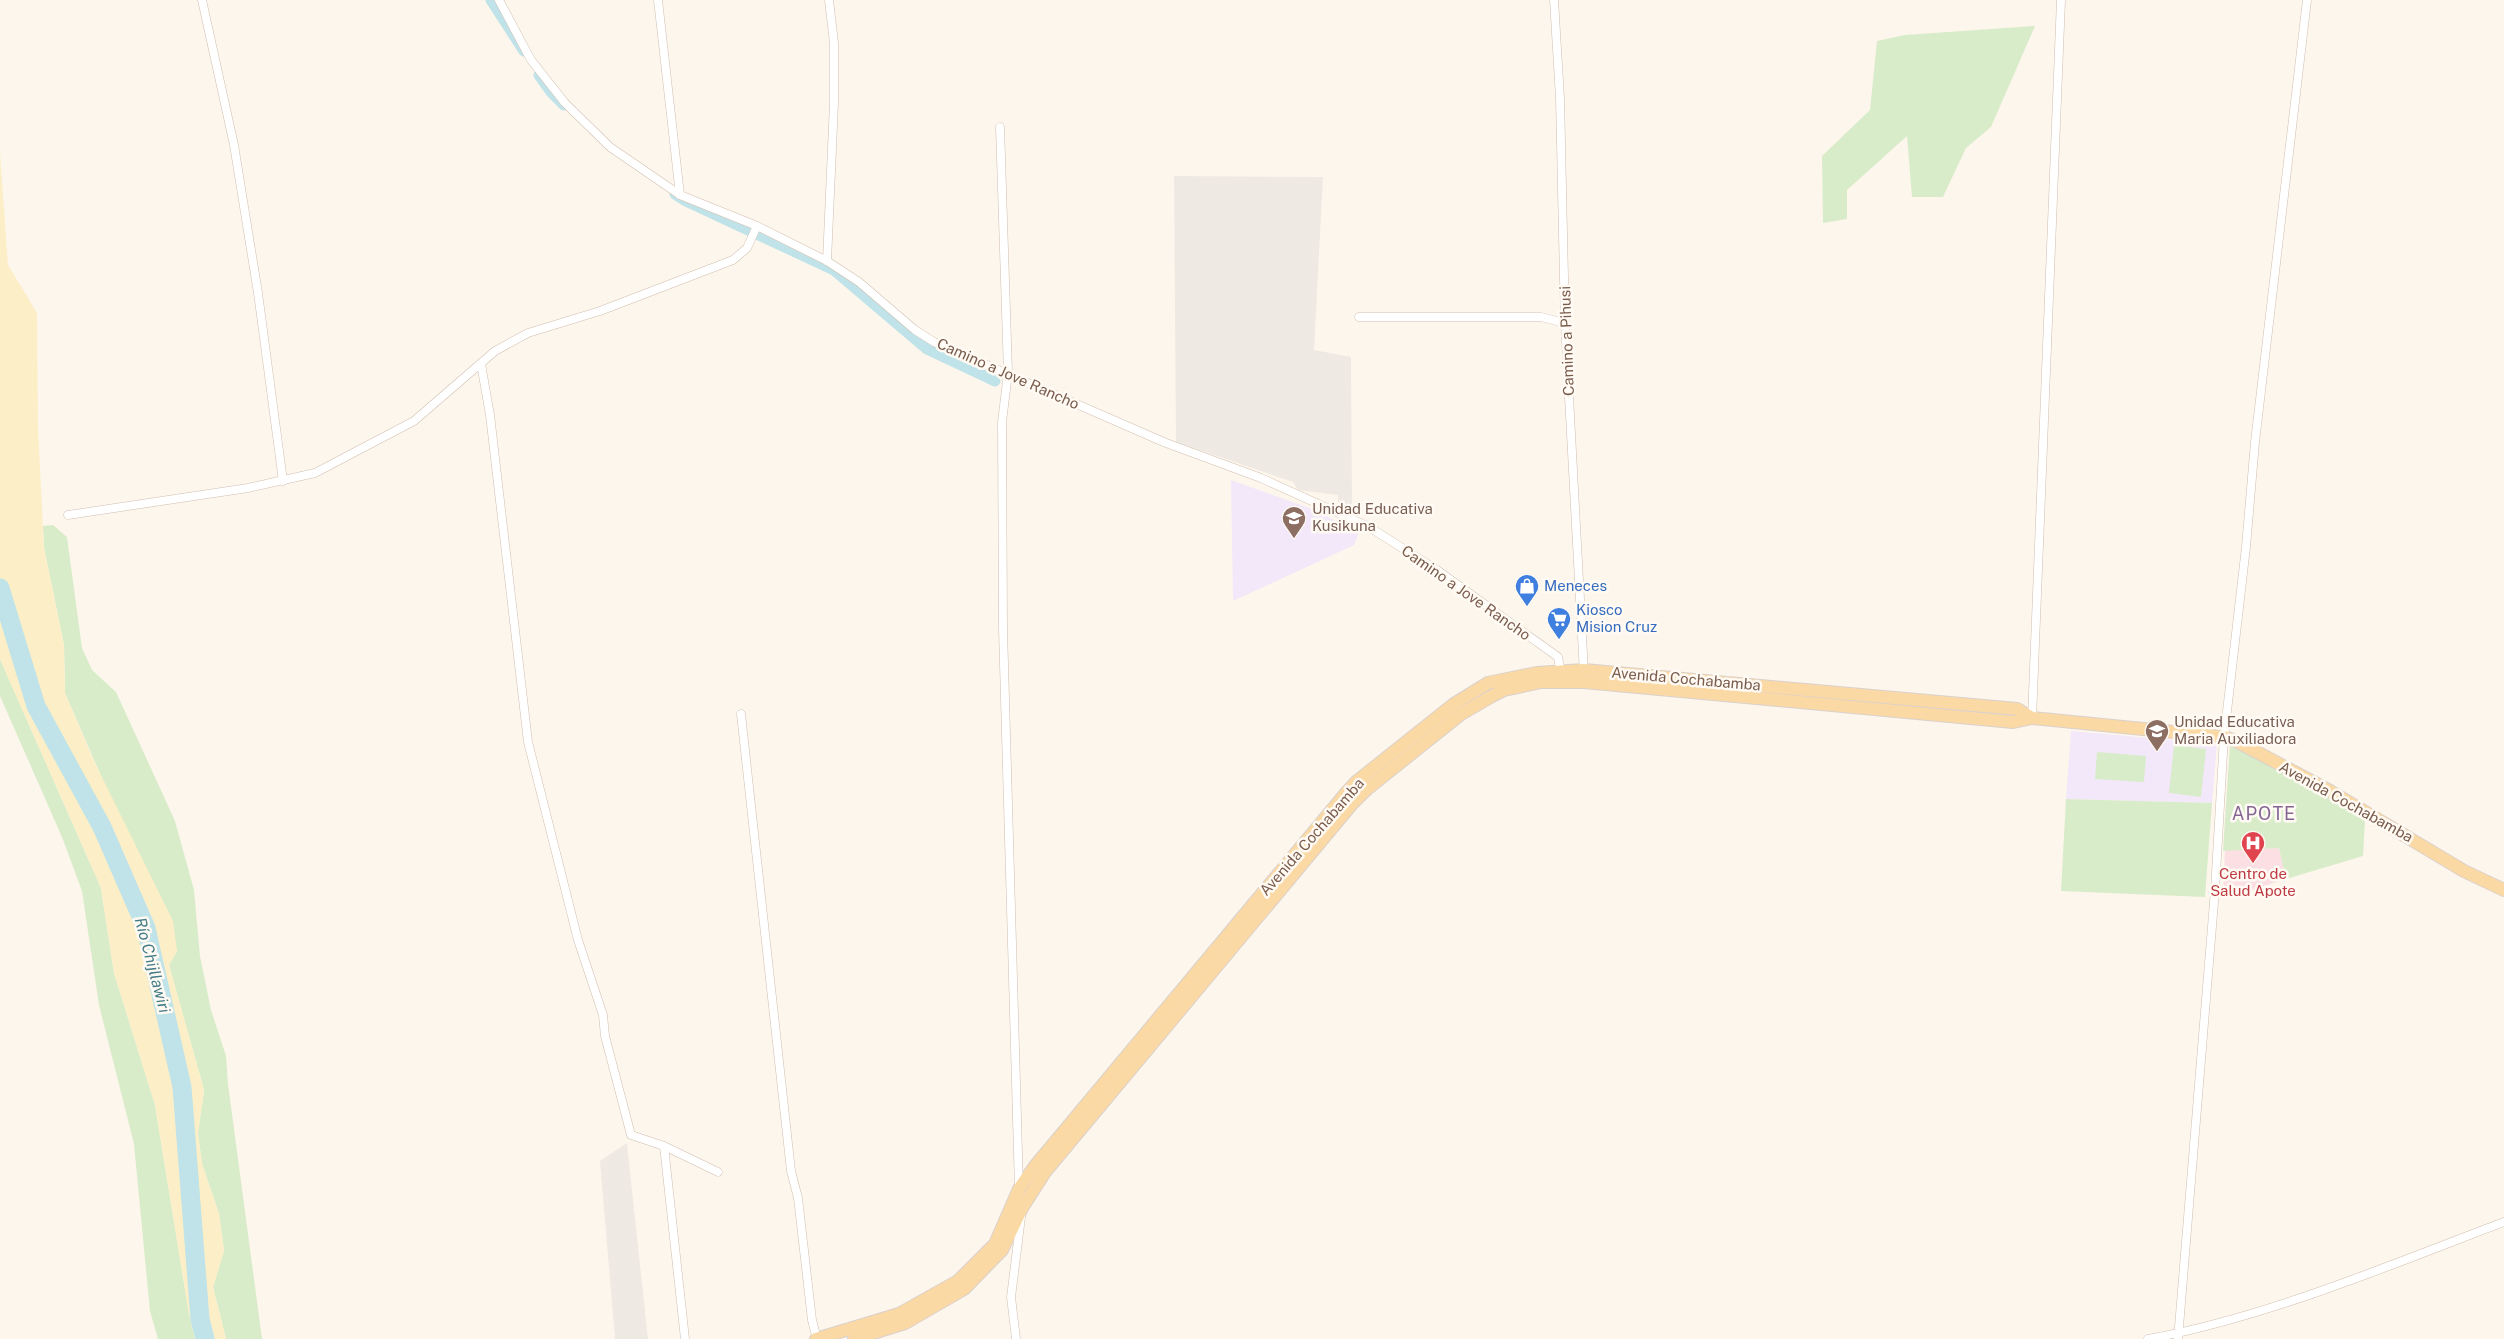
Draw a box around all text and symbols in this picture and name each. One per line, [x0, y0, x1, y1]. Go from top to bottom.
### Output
street label: Camino a Pihusi [1556, 286, 1577, 396]
street label: Camino a Jove Rancho [935, 335, 1082, 413]
place label: Unidad Educativa Kusikuna [1312, 500, 1433, 534]
school or university icon: Unidad Educativa Kusikuna [1281, 505, 1307, 539]
street label: Camino a Jove Rancho [1398, 542, 1534, 644]
shop icon: Meneces [1514, 573, 1540, 607]
place label: Meneces [1544, 577, 1607, 594]
place label: Kiosco Mision Cruz [1576, 601, 1657, 635]
supermarket icon: Kiosco Mision Cruz [1546, 606, 1572, 640]
street label: Avenida Cochabamba [1611, 664, 1761, 694]
place label: Unidad Educativa Maria Auxiliadora [2174, 713, 2296, 747]
school or university icon: Unidad Educativa Maria Auxiliadora [2144, 718, 2170, 752]
street label: Avenida Cochabamba [2277, 758, 2416, 845]
street label: Avenida Cochabamba [1256, 775, 1367, 899]
district label: APOTE [2232, 803, 2296, 824]
hospital icon: Centro de Salud Apote [2240, 830, 2266, 864]
place label: Centro de Salud Apote [2210, 865, 2296, 899]
water label: Río Chijllawiri [131, 915, 174, 1015]

